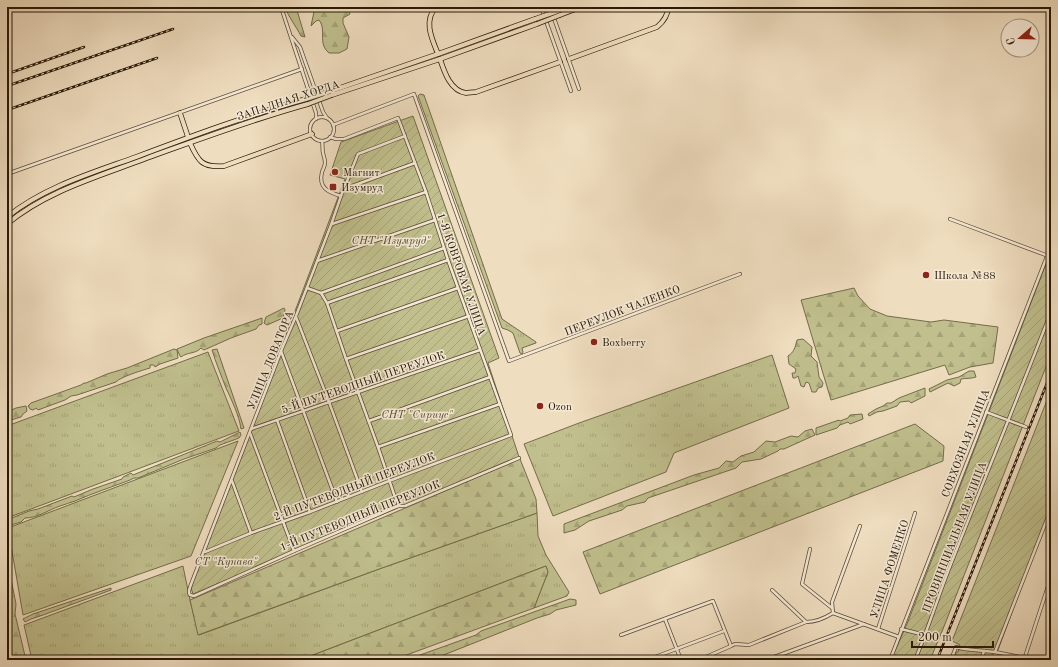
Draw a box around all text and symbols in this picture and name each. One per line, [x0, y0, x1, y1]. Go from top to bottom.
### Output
north arrow [1000, 18, 1040, 58]
text: С [1006, 36, 1018, 46]
street label: ЗАПАДНАЯ ХОРДА [236, 79, 342, 123]
marker: Магнит [330, 167, 340, 177]
place label: Магнит [343, 168, 380, 179]
marker: Изумруд [328, 182, 338, 192]
place label: Изумруд [341, 183, 383, 194]
street label: 1-Я КОВРОВАЯ УЛИЦА [434, 212, 487, 338]
park label: СНТ "Изумруд" [352, 236, 431, 247]
marker: Школа №88 [921, 270, 931, 280]
place label: Школа №88 [934, 271, 996, 282]
street label: ПЕРЕУЛОК ЧАЛЕНКО [563, 284, 682, 339]
street label: УЛИЦА ДОВАТОРА [246, 309, 297, 412]
marker: Boxberry [589, 337, 599, 347]
place label: Boxberry [602, 338, 646, 349]
street label: 5-Й ПУТЕВОДНЫЙ ПЕРЕУЛОК [280, 348, 446, 417]
street label: СОВХОЗНАЯ УЛИЦА [941, 387, 992, 499]
marker: Ozon [535, 401, 545, 411]
place label: Ozon [548, 402, 572, 413]
park label: СНТ "Сириус" [381, 410, 454, 421]
street label: 2-Й ПУТЕВОДНЫЙ ПЕРЕУЛОК [272, 450, 437, 523]
street label: ПРОВИНЦИАЛЬНАЯ УЛИЦА [921, 460, 990, 614]
street label: 1-Й ПУТЕВОДНЫЙ ПЕРЕУЛОК [278, 477, 442, 554]
street label: УЛИЦА ФОМЕНКО [869, 519, 912, 620]
park label: СТ "Купава" [195, 557, 258, 568]
scale bar [912, 623, 993, 649]
text: 200 m [918, 632, 952, 644]

